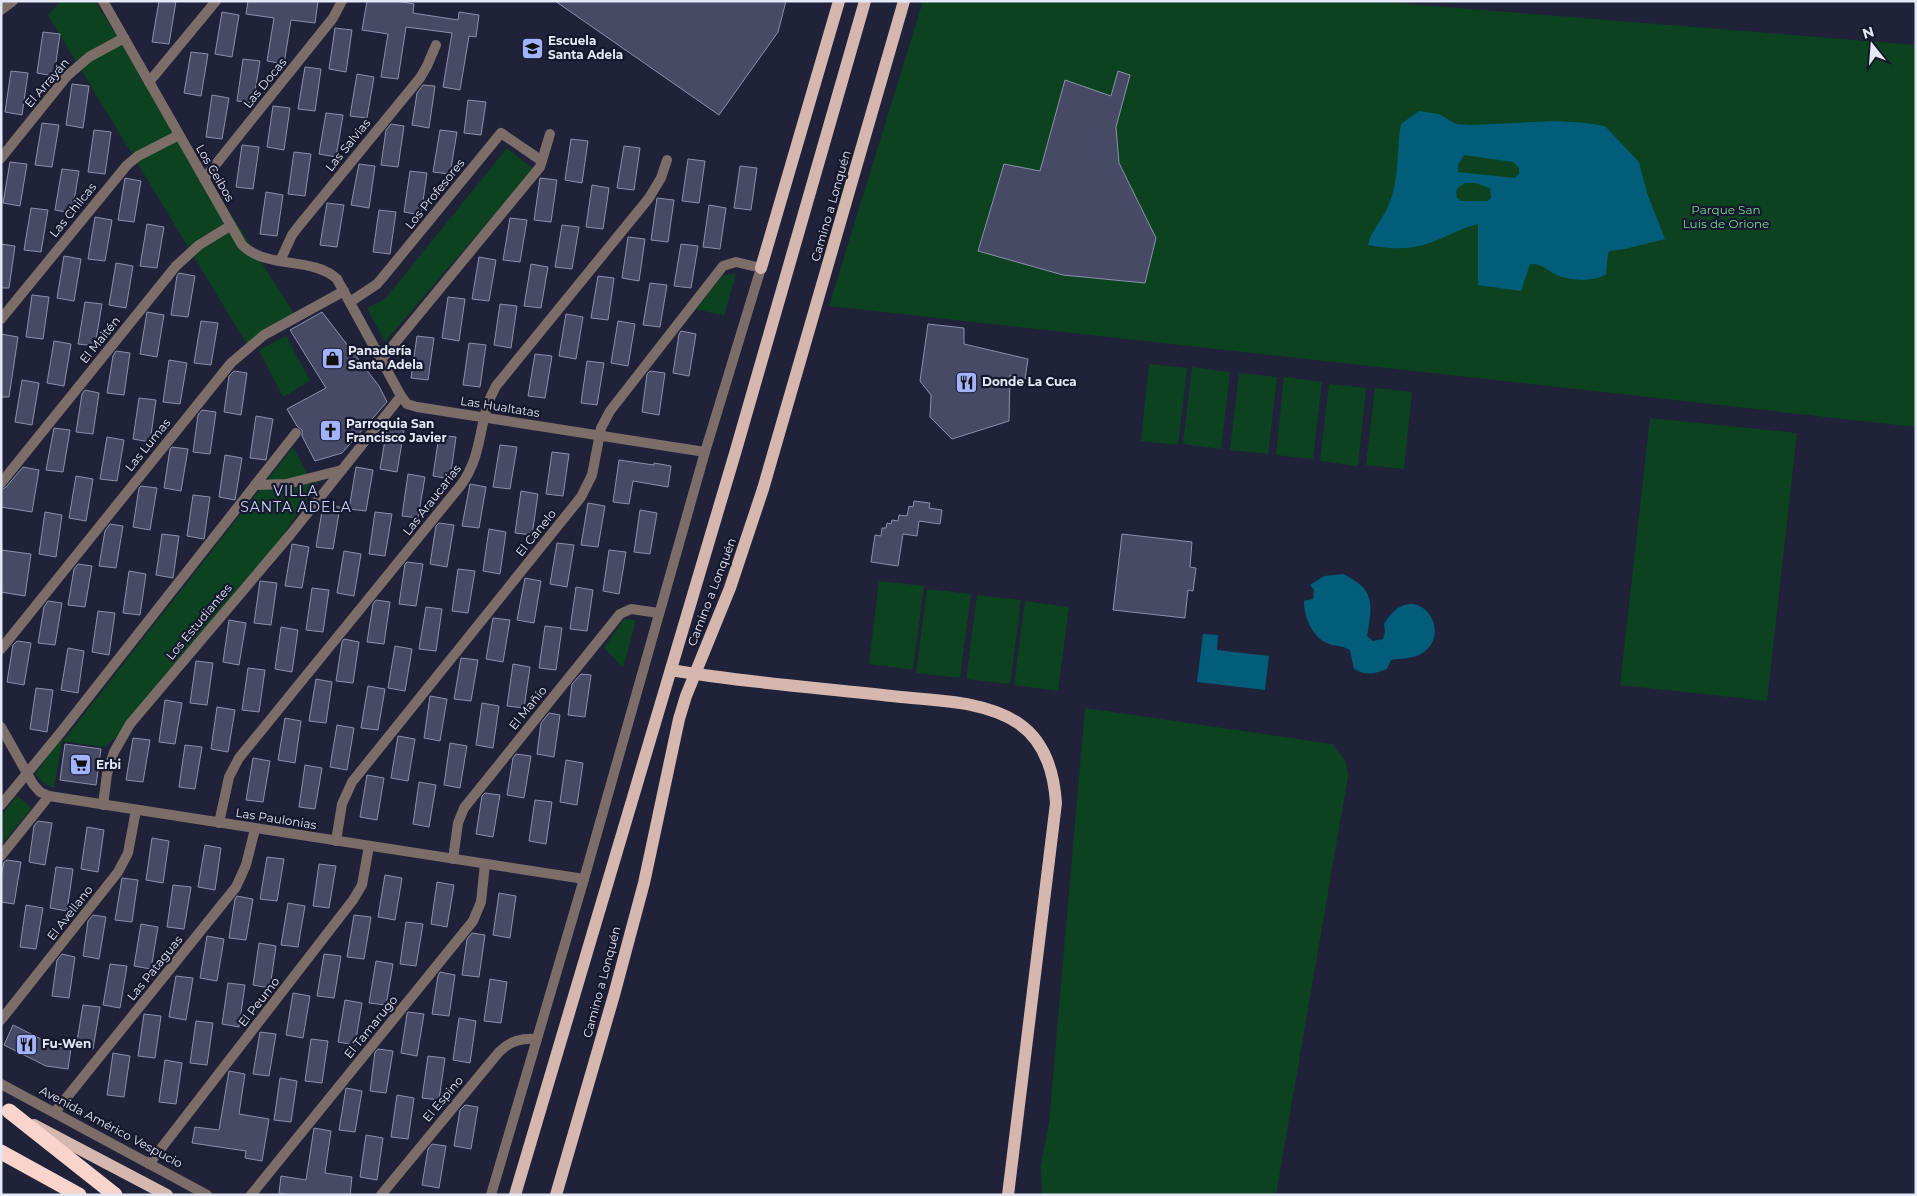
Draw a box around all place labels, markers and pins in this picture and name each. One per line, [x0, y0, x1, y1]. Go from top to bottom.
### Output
place label: Escuela Santa Adela [548, 33, 623, 62]
school or university icon: Escuela Santa Adela [520, 36, 544, 60]
place label: Panadería Santa Adela [348, 343, 423, 372]
shop icon: Panadería Santa Adela [320, 346, 344, 370]
restaurant icon: Donde La Cuca [954, 370, 978, 394]
place label: Donde La Cuca [982, 374, 1077, 389]
place label: Parroquia San Francisco Javier [346, 416, 447, 445]
church icon: Parroquia San Francisco Javier [318, 419, 342, 443]
supermarket icon: Erbi [68, 753, 92, 777]
place label: Erbi [96, 757, 121, 772]
restaurant icon: Fu-Wen [14, 1032, 38, 1056]
place label: Fu-Wen [42, 1036, 91, 1051]

